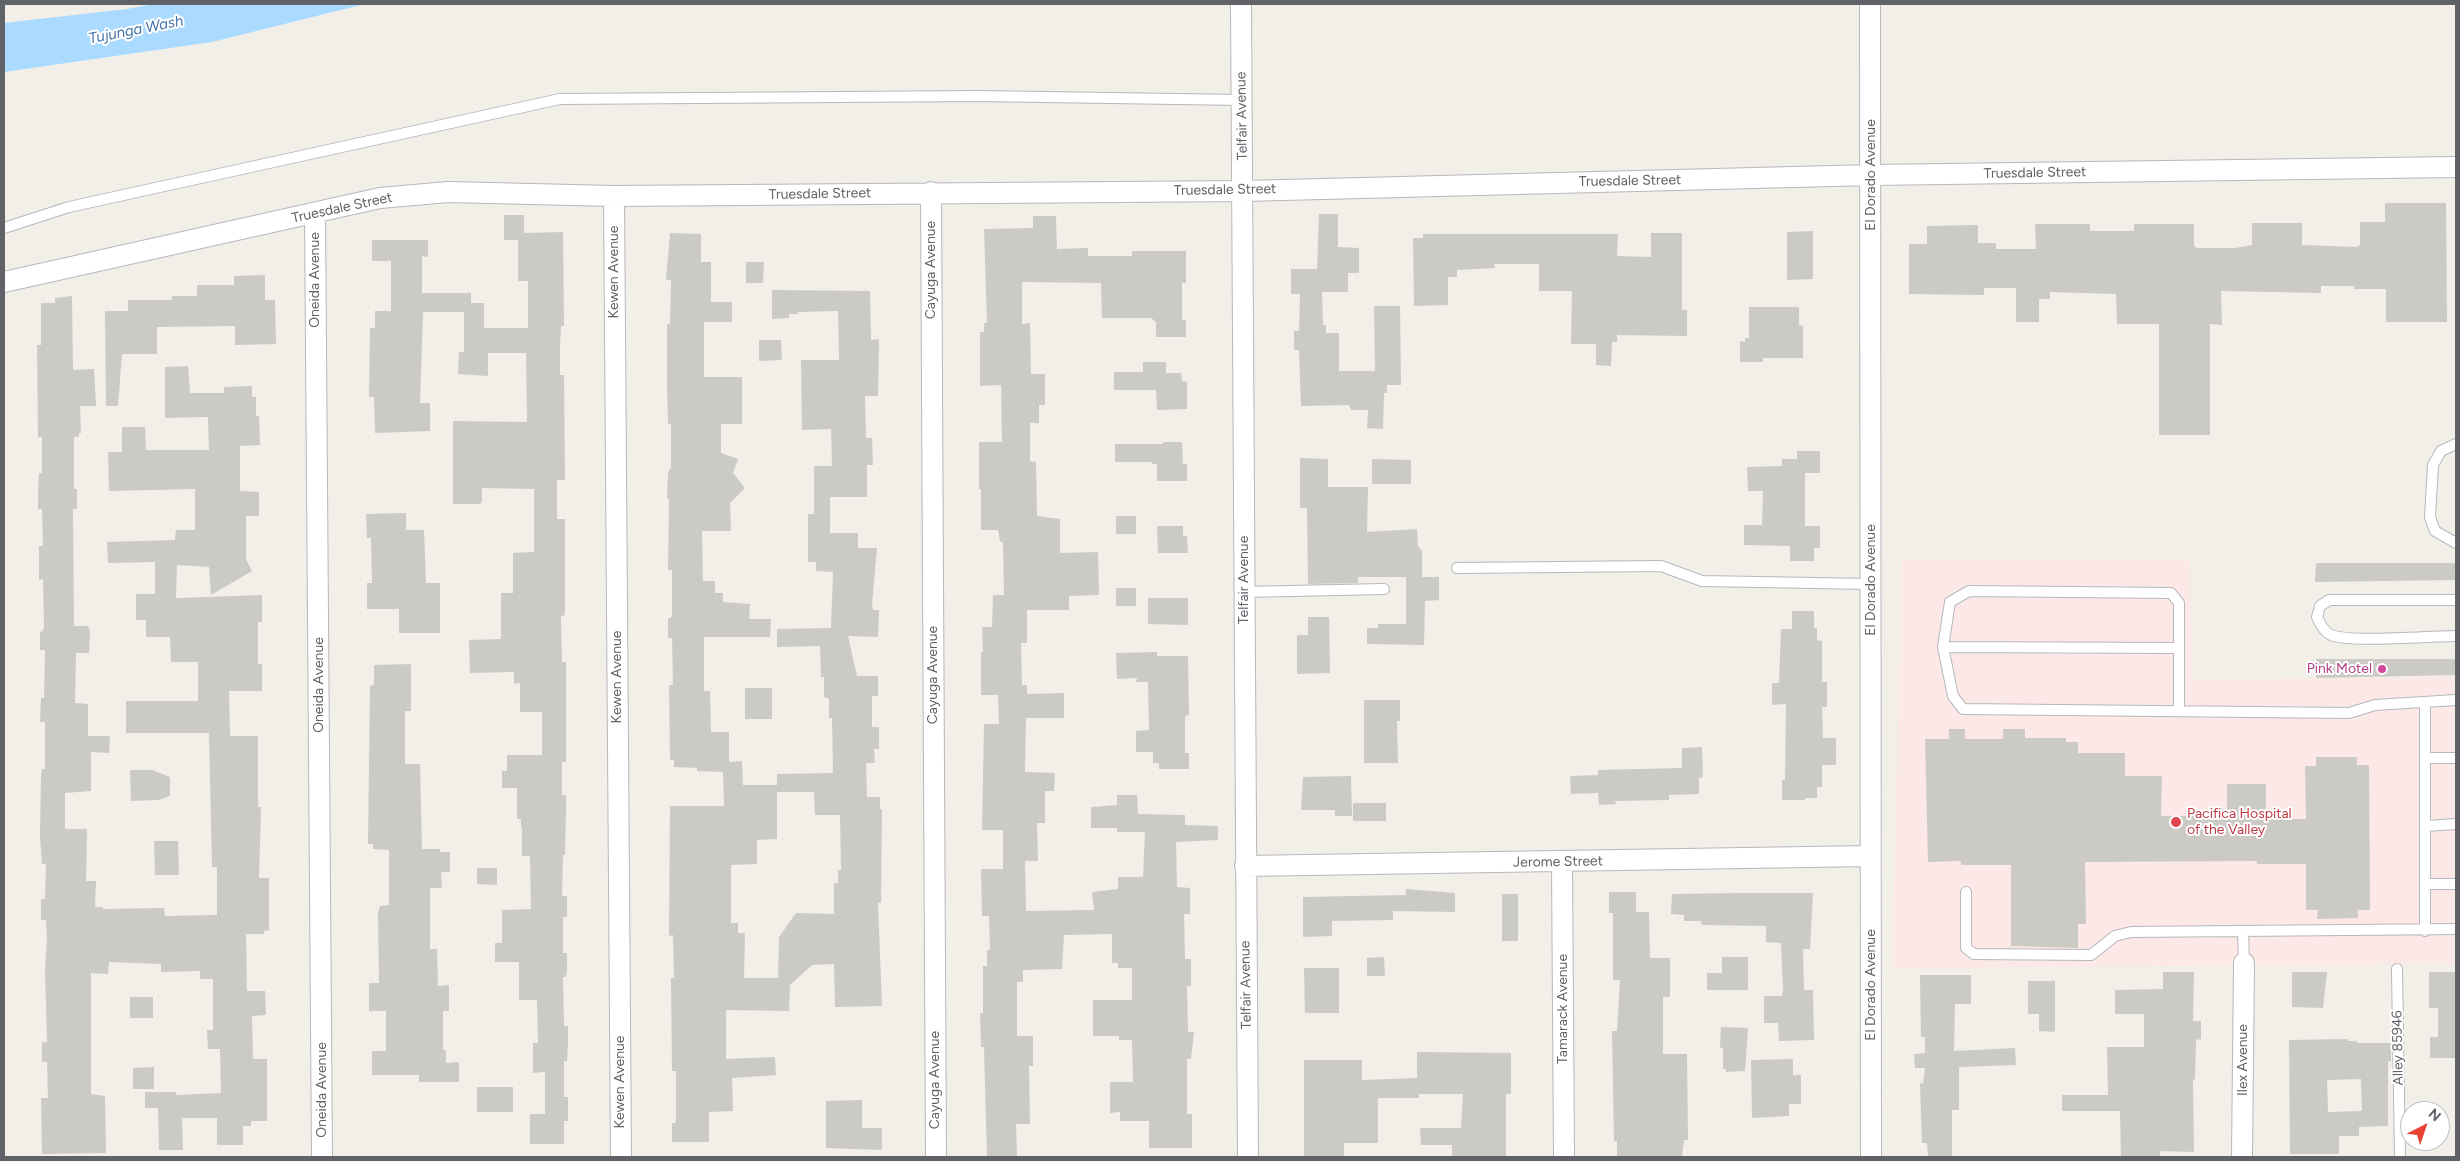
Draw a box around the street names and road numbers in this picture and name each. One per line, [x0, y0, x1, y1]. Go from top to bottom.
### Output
street label: Telfair Avenue [1233, 72, 1251, 160]
street label: El Dorado Avenue [1863, 119, 1879, 231]
street label: Truesdale Street [1984, 164, 2086, 182]
street label: Truesdale Street [1579, 172, 1681, 190]
street label: Truesdale Street [1174, 181, 1276, 199]
street label: Truesdale Street [769, 185, 871, 203]
street label: Truesdale Street [290, 189, 394, 227]
street label: Cayuga Avenue [923, 221, 939, 319]
street label: Kewen Avenue [606, 226, 622, 318]
street label: Oneida Avenue [307, 232, 323, 328]
street label: El Dorado Avenue [1863, 524, 1879, 636]
street label: Telfair Avenue [1236, 536, 1252, 624]
street label: Cayuga Avenue [925, 626, 941, 724]
street label: Kewen Avenue [609, 631, 625, 723]
street label: Oneida Avenue [311, 637, 327, 733]
street label: Jerome Street [1513, 853, 1603, 871]
street label: El Dorado Avenue [1863, 929, 1879, 1041]
street label: Telfair Avenue [1237, 941, 1255, 1029]
street label: Tamarack Avenue [1555, 954, 1571, 1064]
street label: Alley 85946 [2389, 1010, 2407, 1086]
street label: Ilex Avenue [2235, 1024, 2251, 1096]
street label: Cayuga Avenue [927, 1031, 943, 1129]
street label: Kewen Avenue [612, 1036, 628, 1128]
street label: Oneida Avenue [314, 1042, 330, 1138]

